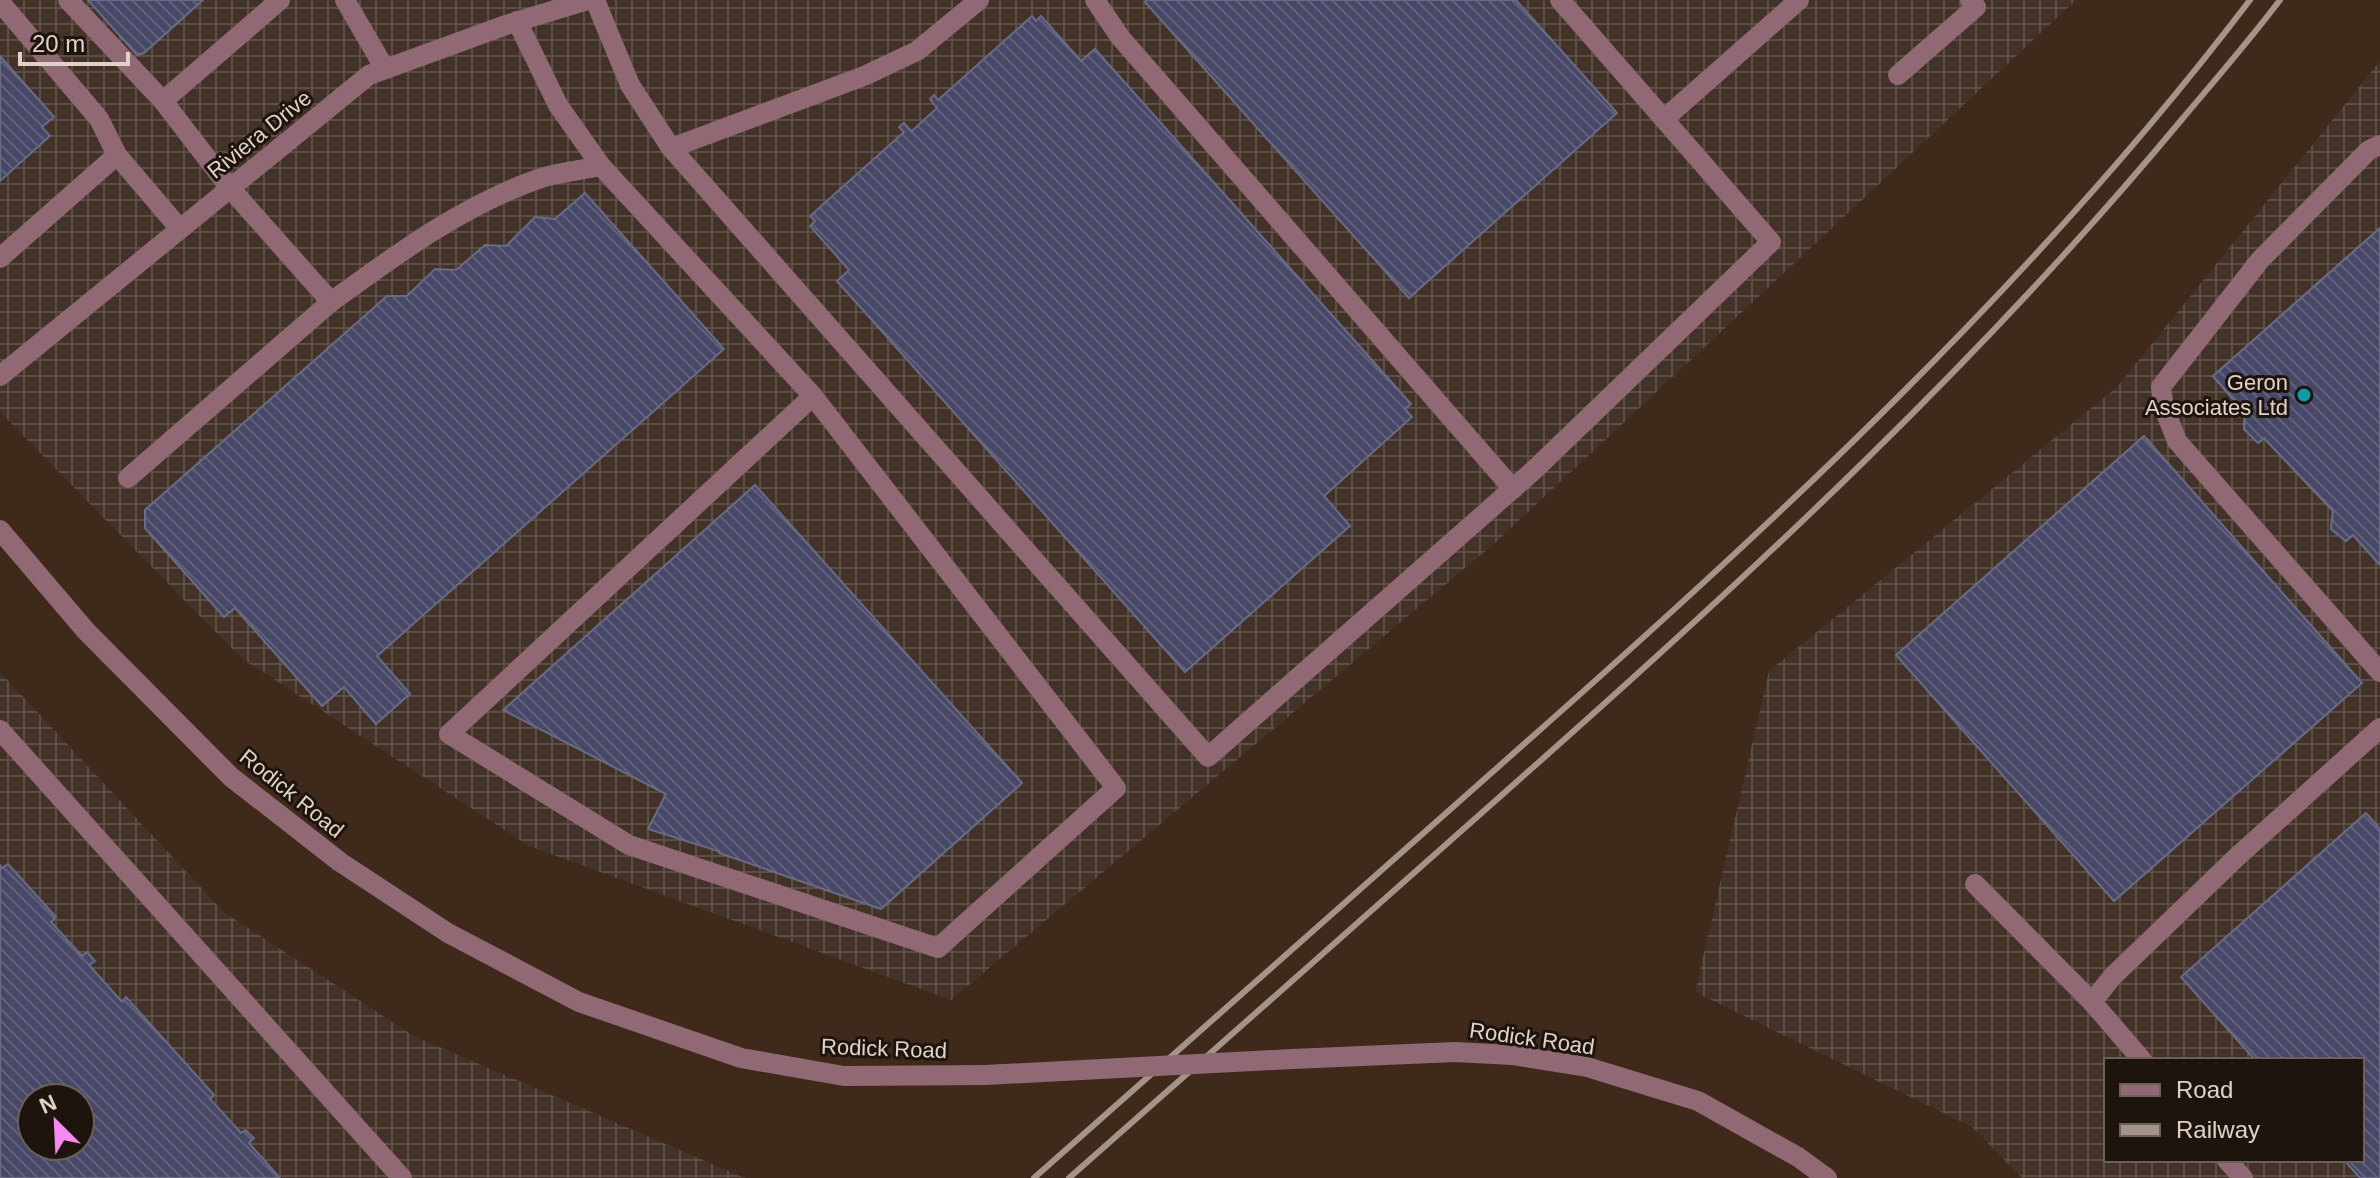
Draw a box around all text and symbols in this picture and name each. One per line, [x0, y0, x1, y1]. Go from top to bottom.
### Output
scale bar [20, 16, 128, 66]
text: 20 m [32, 30, 85, 57]
street label: Riviera Drive [203, 85, 316, 184]
place label: Geron Associates Ltd [2145, 370, 2288, 420]
marker: Geron Associates Ltd [2295, 386, 2313, 404]
street label: Rodick Road [235, 744, 348, 843]
street label: Rodick Road [1468, 1017, 1596, 1060]
street label: Rodick Road [821, 1034, 947, 1063]
legend [2104, 1058, 2364, 1162]
text: Road [2176, 1076, 2233, 1103]
north arrow [16, 1082, 96, 1162]
text: N [36, 1090, 60, 1119]
text: Railway [2176, 1116, 2260, 1143]

